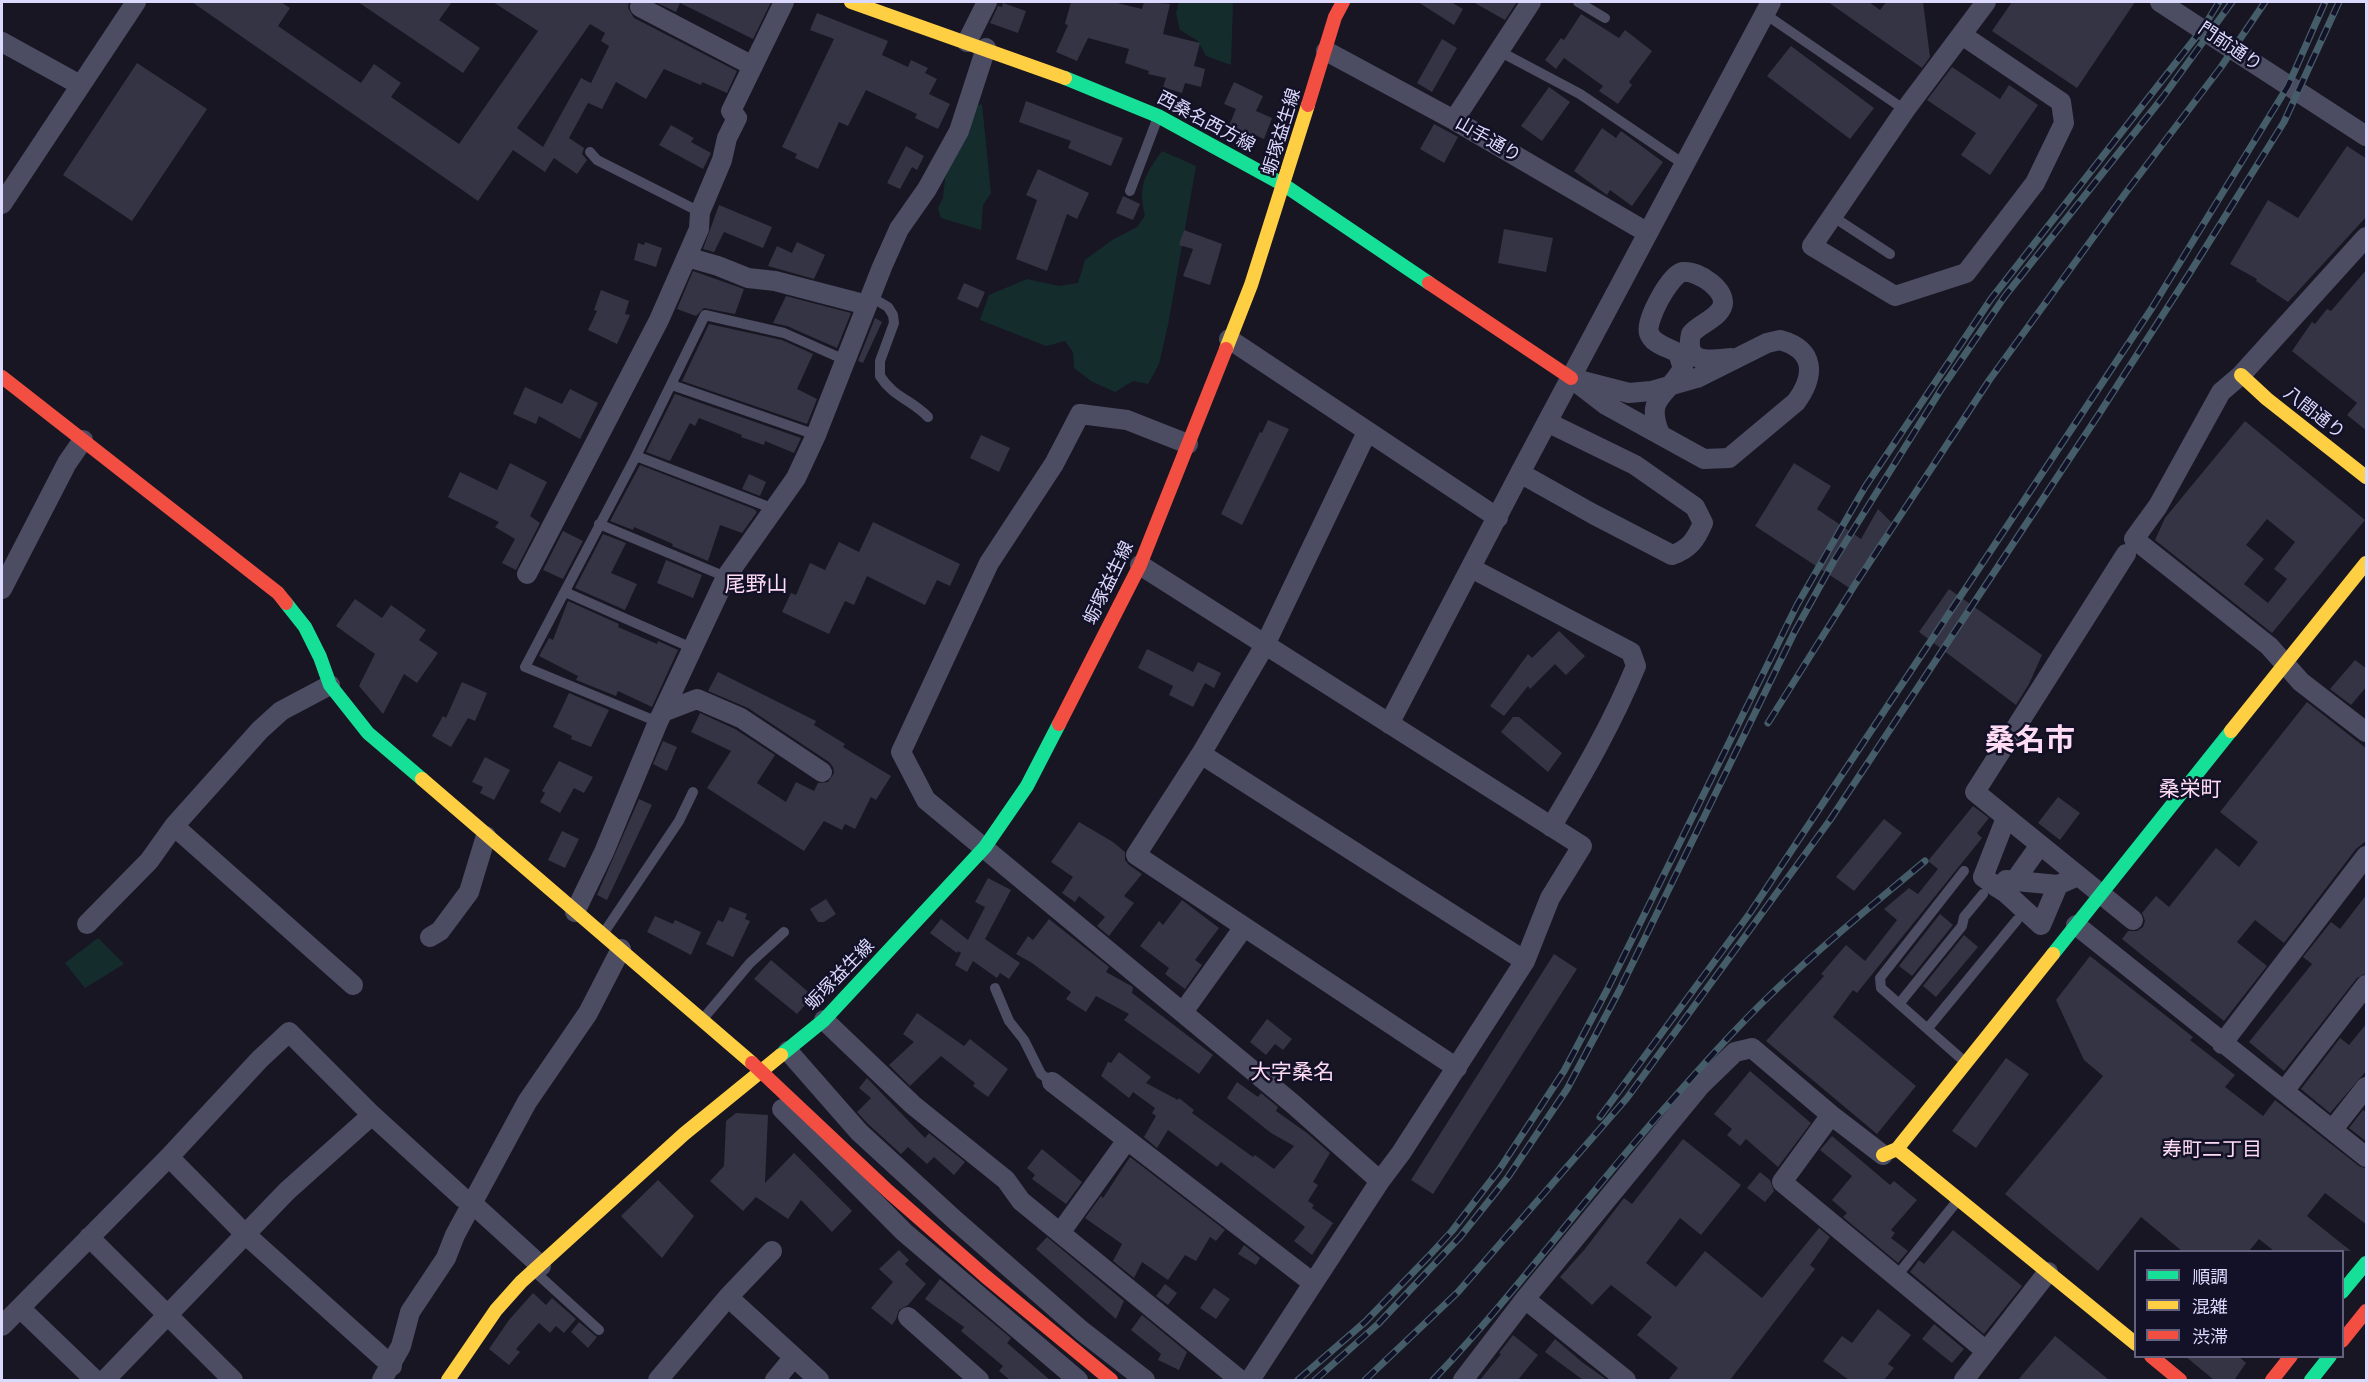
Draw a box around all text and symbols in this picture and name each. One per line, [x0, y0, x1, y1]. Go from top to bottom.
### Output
street label: 門前通り [2194, 18, 2266, 76]
street label: 蛎塚益生線 [1259, 86, 1305, 178]
street label: 西桑名西方線 [1153, 87, 1259, 157]
street label: 山手通り [1451, 113, 1525, 167]
street label: 八間通り [2279, 382, 2349, 444]
street label: 蛎塚益生線 [1080, 538, 1138, 628]
district label: 尾野山 [725, 572, 787, 598]
district label: 桑名市 [1985, 723, 2075, 759]
district label: 桑栄町 [2159, 777, 2221, 803]
street label: 蛎塚益生線 [801, 935, 879, 1015]
district label: 大字桑名 [1250, 1060, 1334, 1086]
district label: 寿町二丁目 [2162, 1138, 2262, 1162]
legend [2134, 1250, 2344, 1358]
text: 順調 [2192, 1265, 2228, 1288]
text: 混雑 [2192, 1295, 2228, 1318]
text: 渋滞 [2192, 1325, 2228, 1348]

